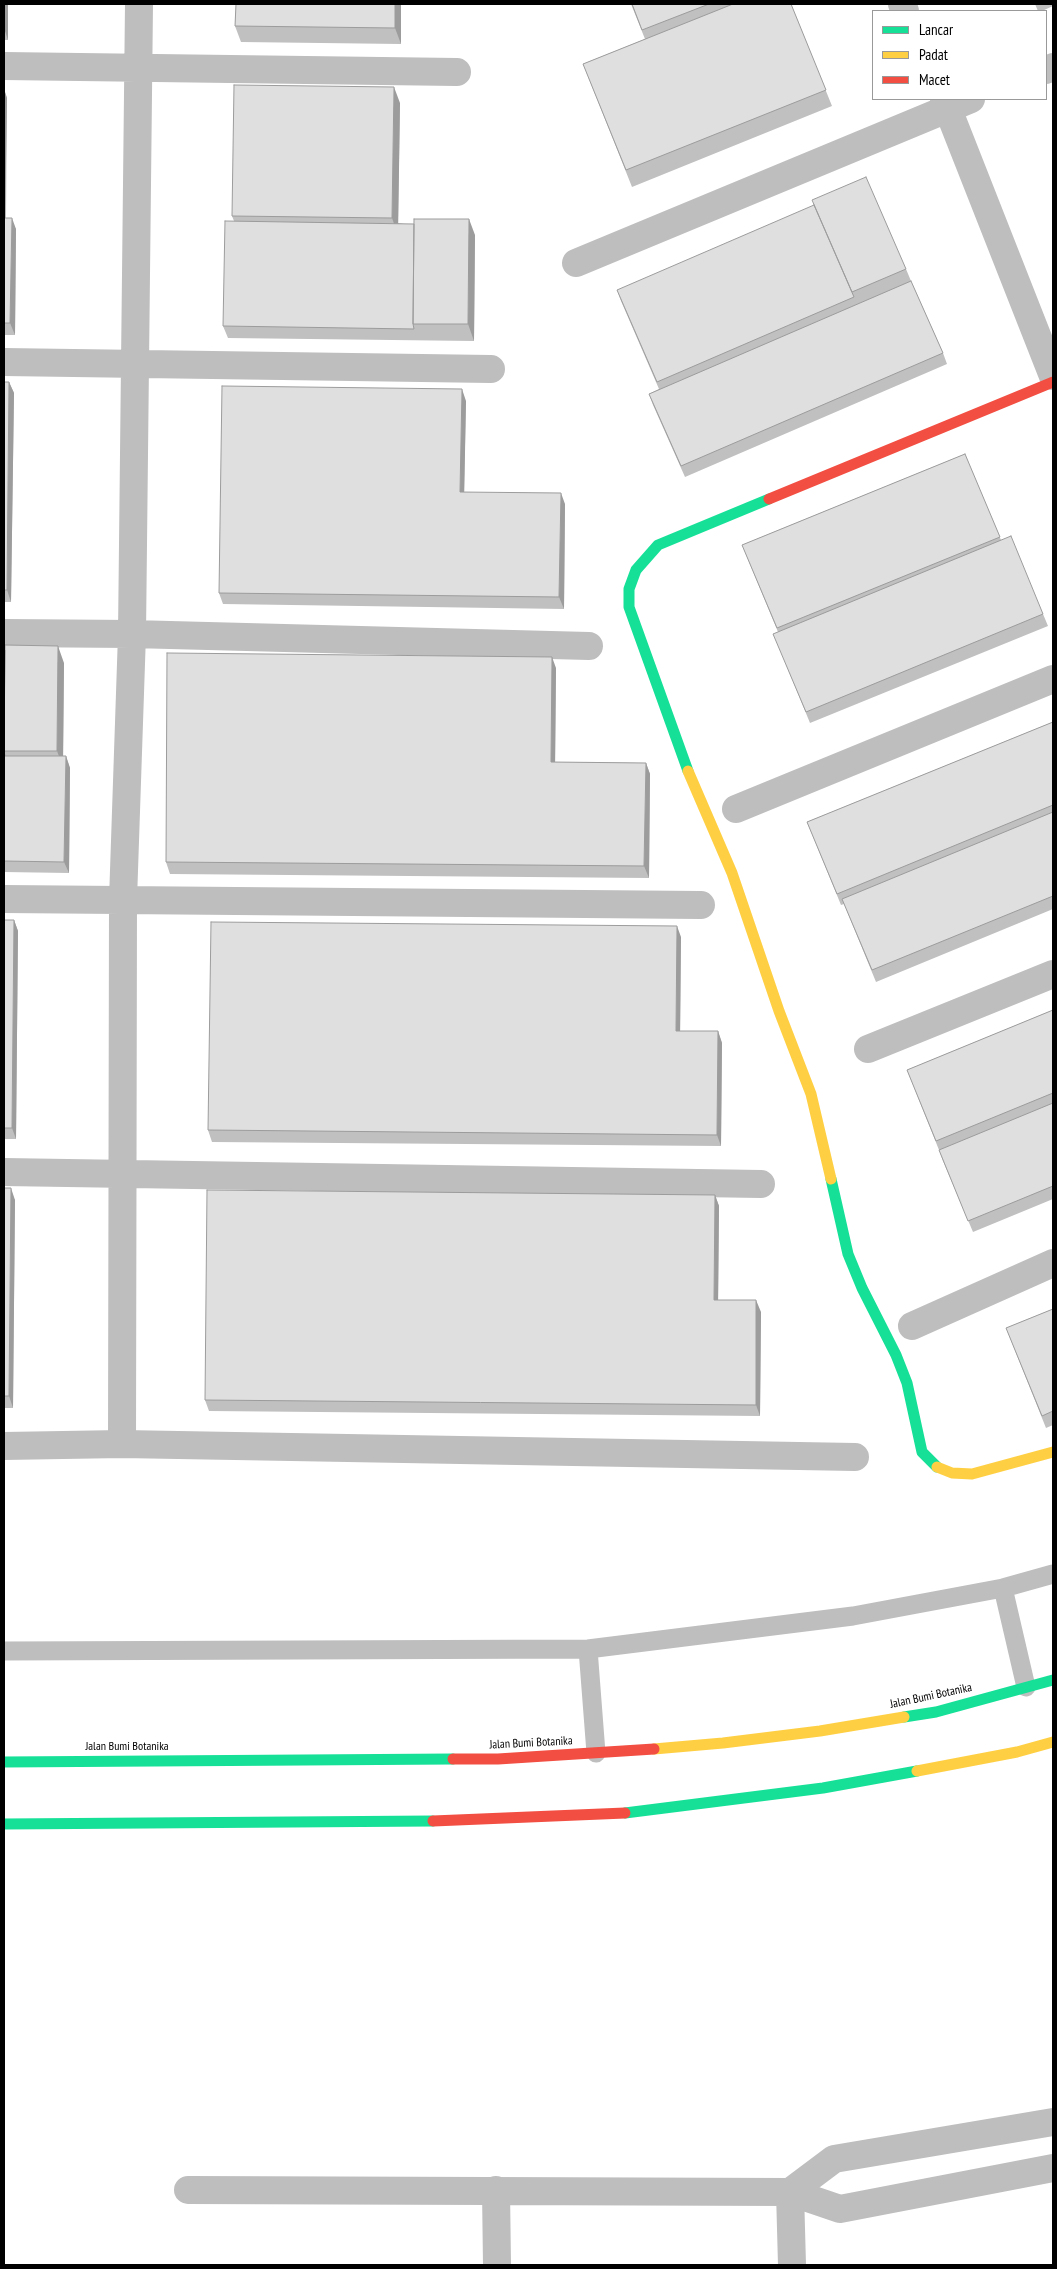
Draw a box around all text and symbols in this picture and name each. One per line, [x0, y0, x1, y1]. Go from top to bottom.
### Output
legend [872, 10, 1047, 100]
text: Lancar [919, 20, 953, 39]
text: Padat [919, 45, 948, 64]
text: Macet [919, 70, 950, 89]
street label: Jalan Bumi Botanika [889, 1680, 973, 1712]
street label: Jalan Bumi Botanika [489, 1734, 573, 1752]
street label: Jalan Bumi Botanika [85, 1740, 169, 1754]

